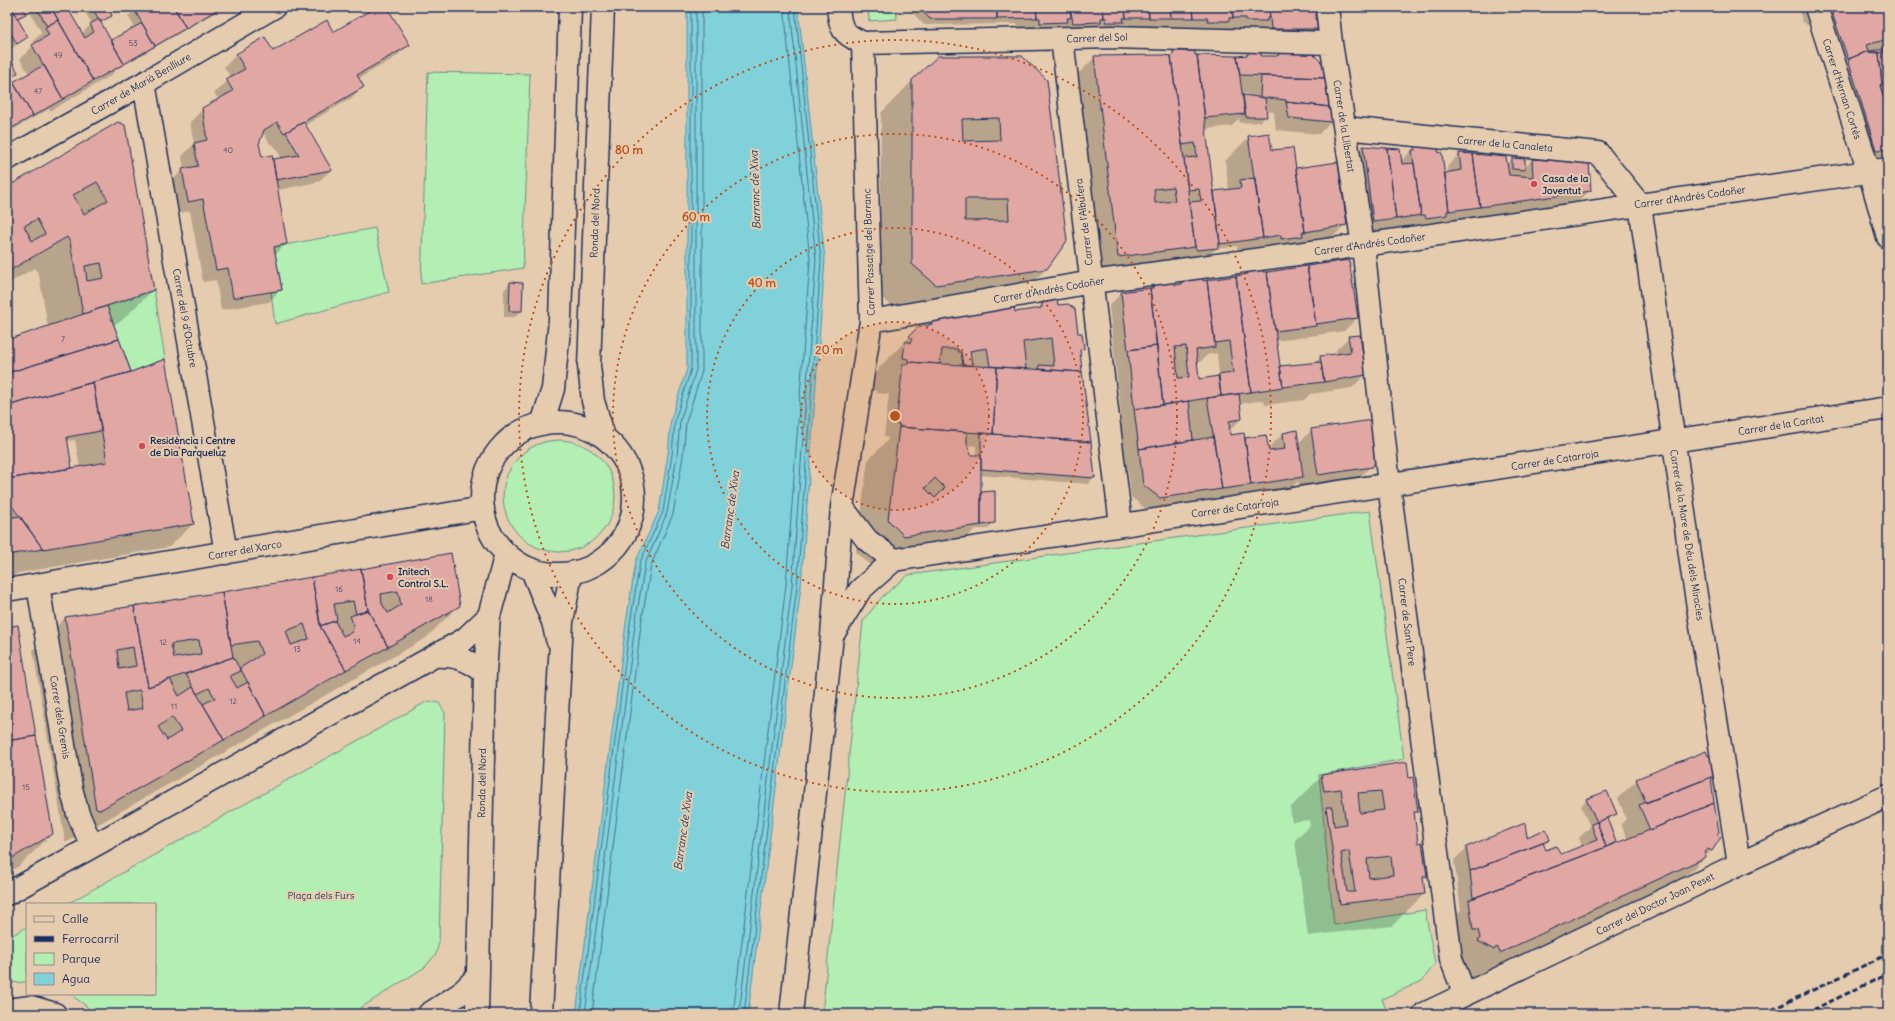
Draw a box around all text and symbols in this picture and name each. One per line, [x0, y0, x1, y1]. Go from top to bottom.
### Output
street label: Carrer del Sol [1066, 30, 1128, 46]
street label: Carrer d'Hernan Cortés [1820, 37, 1865, 142]
house number: 53 [128, 38, 138, 48]
house number: 49 [53, 50, 63, 60]
street label: Carrer de Marià Benlliure [89, 50, 193, 118]
street label: Carrer de la Llibertat [1330, 79, 1358, 174]
house number: 47 [34, 86, 42, 96]
street label: Carrer de la Canaleta [1456, 133, 1554, 155]
text: 80 m [615, 142, 644, 157]
house number: 40 [223, 145, 233, 155]
water label: Barranc de Xiva [747, 150, 763, 230]
place label: Casa de la Joventut [1542, 172, 1589, 197]
street label: Carrer de l'Albufera [1072, 178, 1096, 266]
marker: Casa de la Joventut [1529, 179, 1539, 189]
street label: Carrer d'Andrés Codoñer [1633, 183, 1747, 211]
street label: Ronda del Nord [587, 188, 603, 258]
street label: Carrer Passatge del Barranc [860, 188, 878, 316]
text: 60 m [682, 209, 711, 224]
street label: Carrer d'Andrés Codoñer [1313, 230, 1427, 258]
street label: Carrer del 9 d'Octubre [170, 267, 200, 369]
street label: Carrer d'Andrés Codoñer [993, 274, 1105, 306]
text: 40 m [748, 275, 777, 290]
house number: 7 [61, 334, 65, 344]
text: 20 m [815, 342, 843, 357]
centre of rings [888, 409, 902, 423]
street label: Carrer de la Caritat [1737, 412, 1826, 438]
place label: Residència i Centre de Dia Parqueluz [150, 434, 236, 459]
marker: Residència i Centre de Dia Parqueluz [137, 441, 147, 451]
street label: Carrer de Catarroja [1510, 447, 1600, 473]
street label: Carrer de la Mare de Déu dels Miracles [1667, 449, 1707, 622]
water label: Barranc de Xiva [718, 469, 743, 550]
street label: Carrer de Catarroja [1190, 495, 1280, 521]
street label: Carrer del Xarco [207, 537, 283, 563]
place label: Initech Control S.L. [398, 565, 449, 590]
marker: Initech Control S.L. [385, 572, 395, 582]
street label: Carrer de Sant Pere [1395, 577, 1419, 667]
house number: 16 [335, 584, 343, 594]
house number: 18 [425, 594, 433, 604]
house number: 14 [353, 636, 361, 646]
house number: 12 [159, 637, 167, 647]
house number: 13 [293, 644, 301, 654]
street label: Carrer dels Gremis [47, 674, 73, 760]
house number: 12 [229, 696, 237, 706]
house number: 11 [171, 701, 177, 711]
street label: Ronda del Nord [475, 748, 489, 818]
house number: 15 [22, 782, 30, 792]
water label: Barranc de Xiva [671, 790, 696, 871]
street label: Carrer del Doctor Joan Peset [1594, 869, 1717, 938]
park label: Plaça dels Furs [287, 889, 355, 902]
legend [26, 903, 156, 995]
text: Calle [62, 911, 89, 926]
text: Ferrocarril [62, 931, 119, 946]
text: Parque [62, 951, 101, 966]
text: Agua [62, 971, 90, 986]

